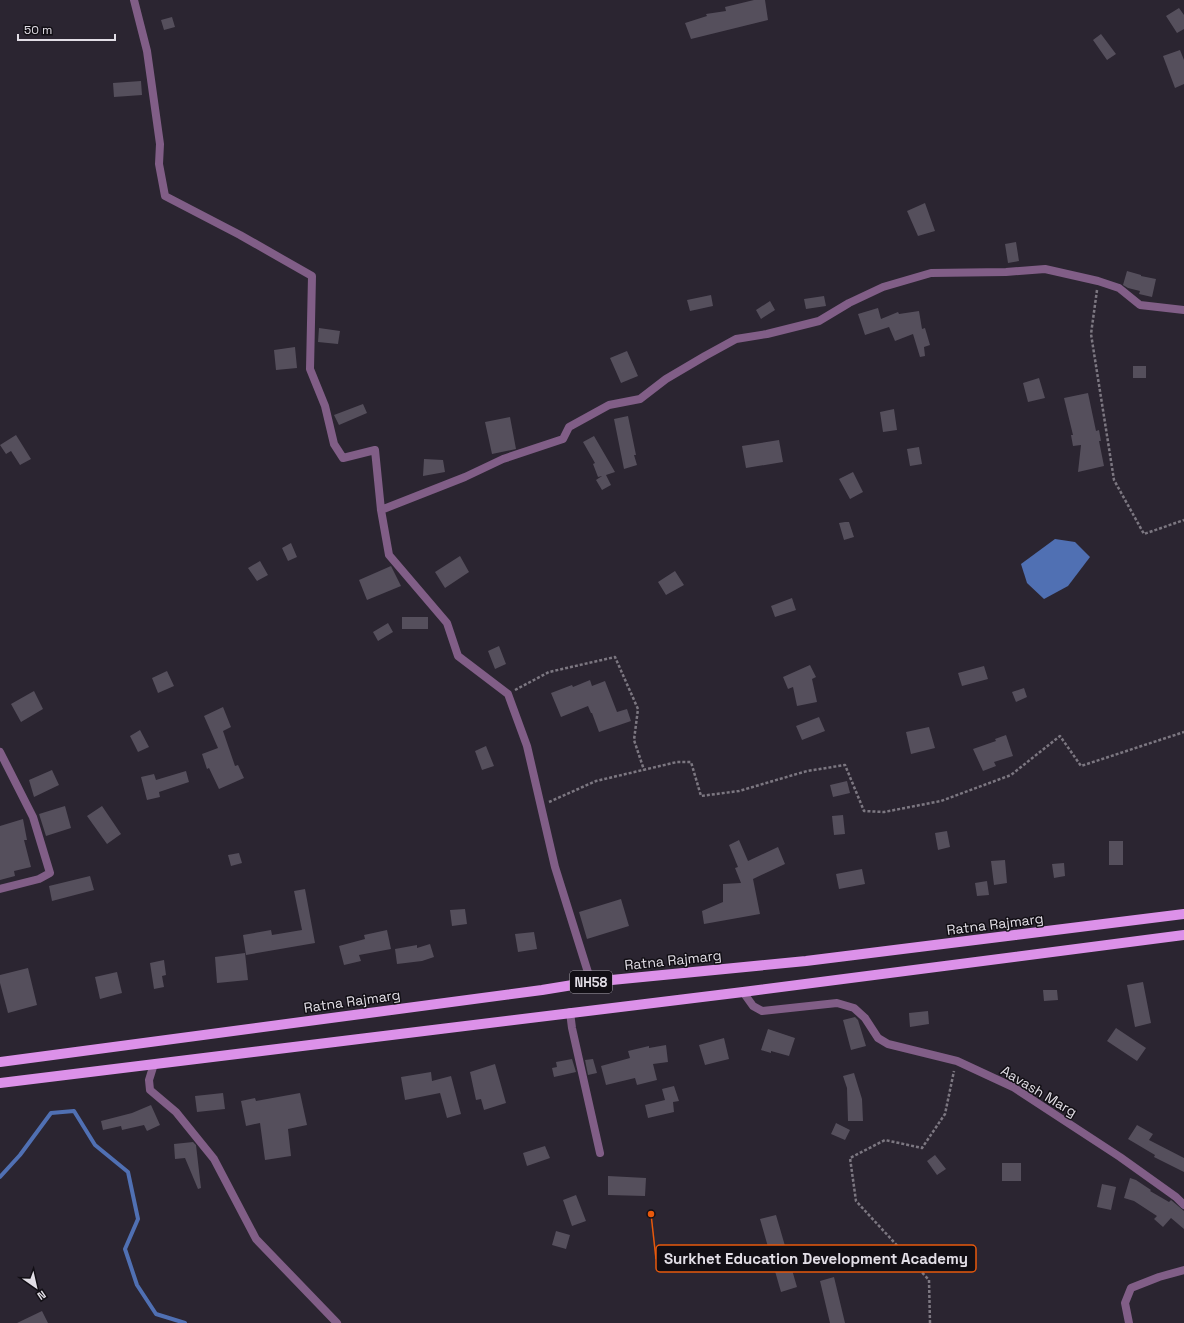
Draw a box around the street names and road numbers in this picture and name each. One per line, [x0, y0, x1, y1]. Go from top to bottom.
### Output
street label: Ratna Rajmarg [945, 909, 1045, 939]
street label: Ratna Rajmarg [624, 946, 722, 974]
road number: NH58 [570, 971, 612, 993]
street label: Ratna Rajmarg [302, 985, 402, 1017]
street label: Aavash Marg [998, 1061, 1080, 1121]

